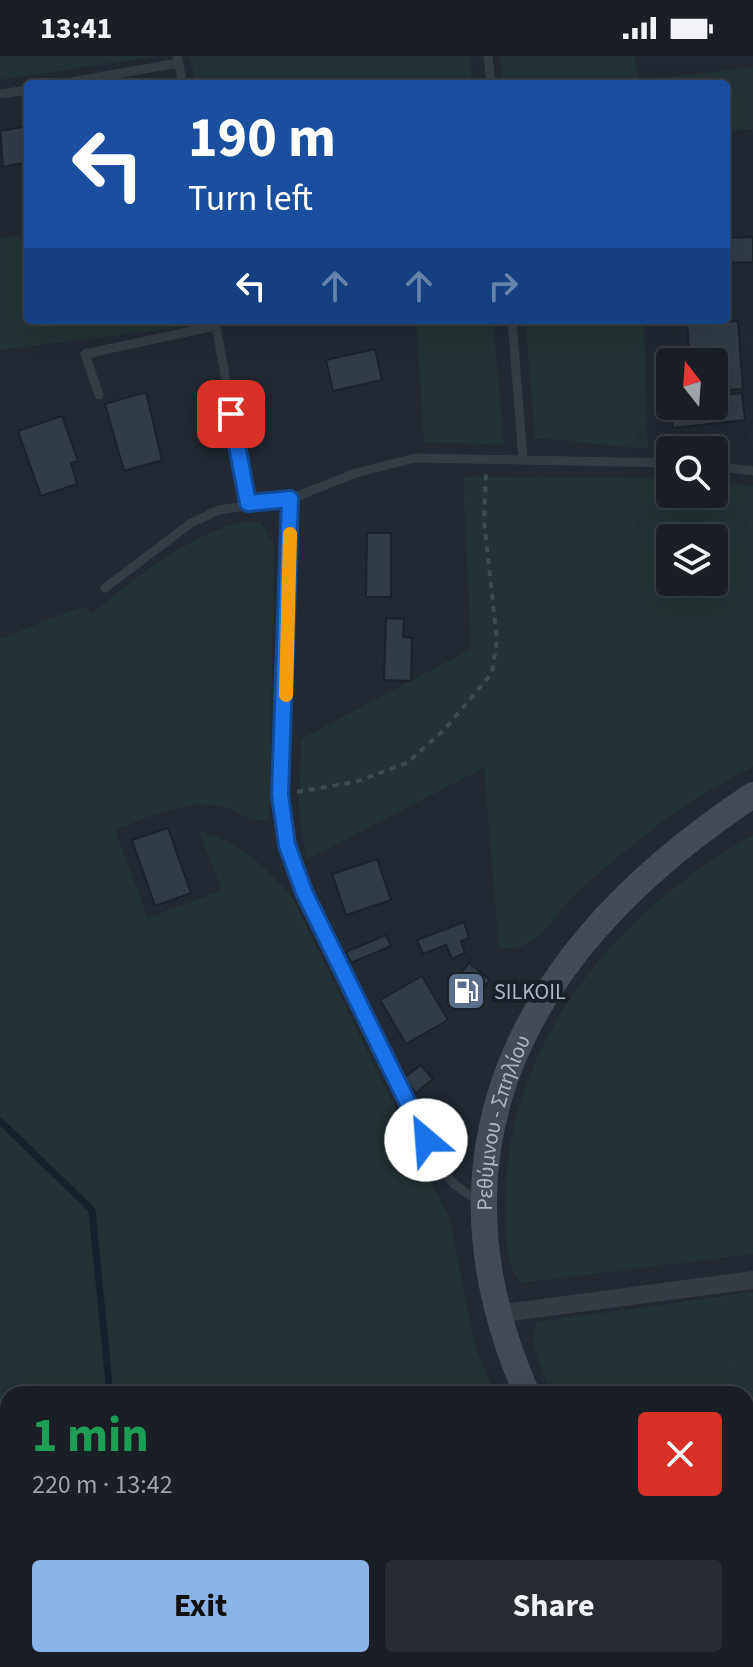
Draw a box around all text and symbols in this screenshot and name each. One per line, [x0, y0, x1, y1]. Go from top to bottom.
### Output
text: 13:41 [40, 7, 112, 50]
text: 190 m [188, 99, 336, 178]
icon: left [56, 112, 160, 216]
text: Turn left [188, 173, 313, 224]
icon: left [229, 264, 273, 308]
icon: ahead [313, 264, 357, 308]
icon: ahead [397, 264, 441, 308]
icon: right [481, 264, 525, 308]
north arrow [656, 348, 728, 420]
map controls [656, 348, 728, 596]
pin [197, 380, 265, 448]
icon: arrive [209, 392, 253, 436]
button: search [656, 436, 728, 508]
button: layers [656, 524, 728, 596]
fuel station icon: SILKOIL [445, 970, 487, 1012]
place label: SILKOIL [494, 976, 566, 1008]
street label: Ρεθύμνου - Σπηλίου [469, 1029, 539, 1211]
position arrow [384, 1098, 468, 1182]
text: 1 min [32, 1402, 149, 1470]
button: close [638, 1412, 722, 1496]
text: 220 m · 13:42 [32, 1466, 173, 1503]
button: Exit [32, 1560, 369, 1652]
button: Share [385, 1560, 722, 1652]

